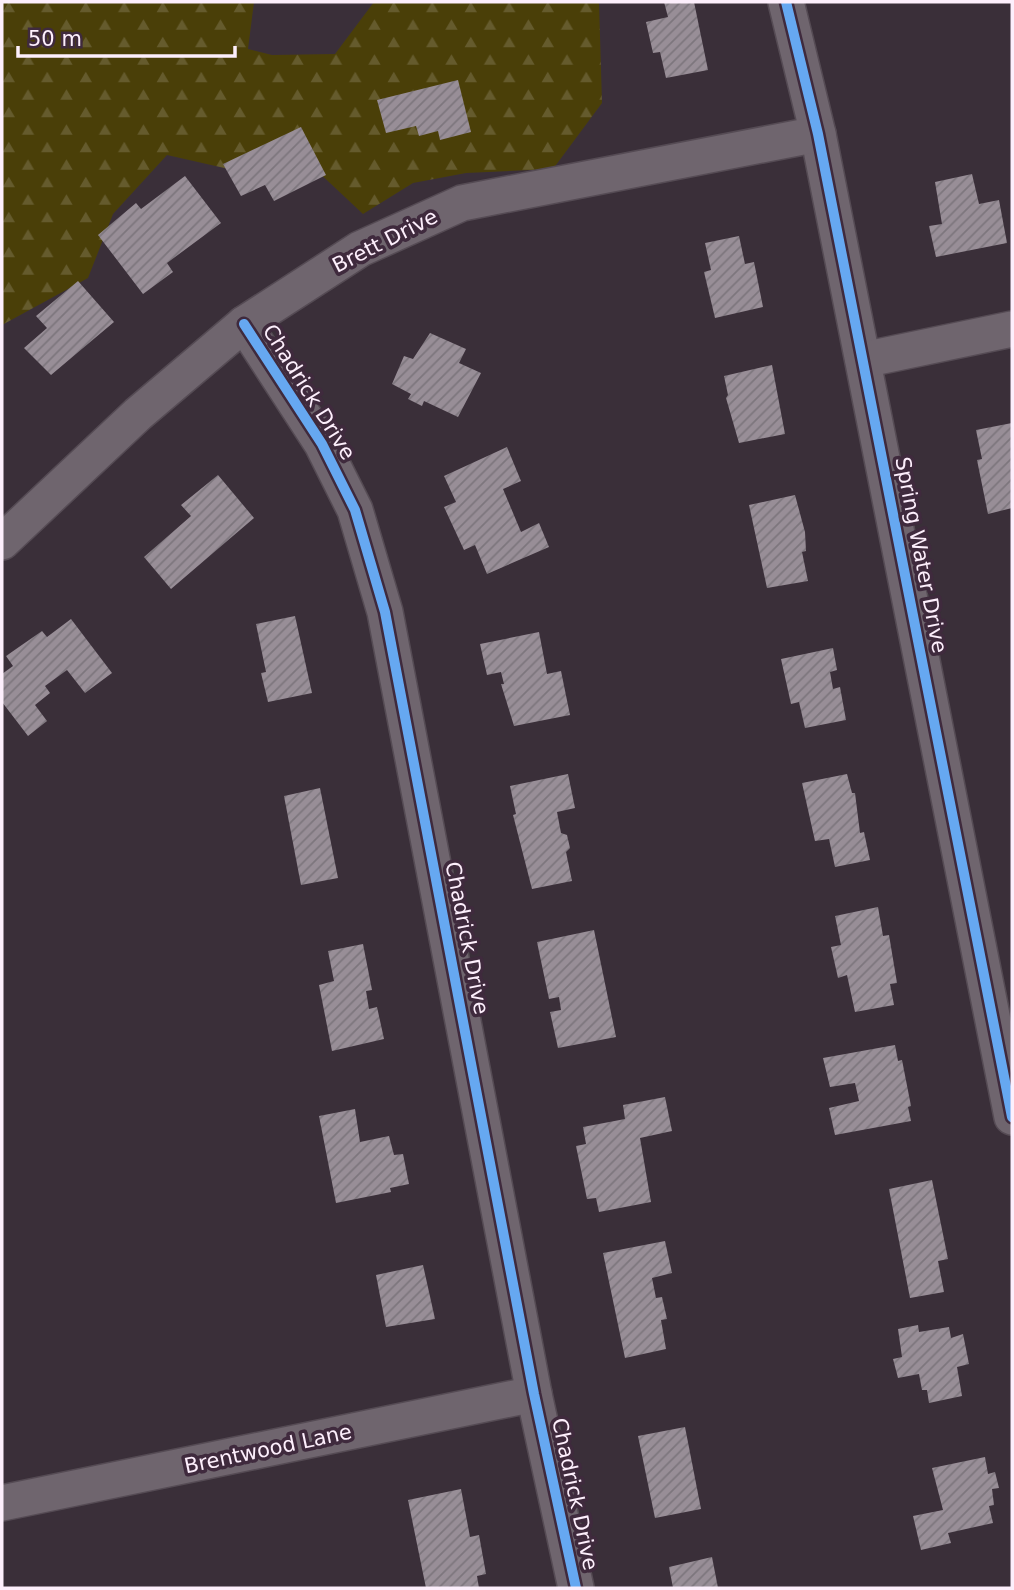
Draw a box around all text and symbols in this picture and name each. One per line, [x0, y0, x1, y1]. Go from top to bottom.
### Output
scale bar [18, 14, 234, 58]
text: 50 m [28, 27, 82, 51]
street label: Brett Drive [328, 204, 442, 278]
street label: Chadrick Drive [258, 320, 360, 464]
street label: Spring Water Drive [890, 455, 952, 655]
street label: Chadrick Drive [440, 860, 494, 1016]
street label: Chadrick Drive [547, 1416, 603, 1572]
street label: Brentwood Lane [182, 1420, 354, 1478]

